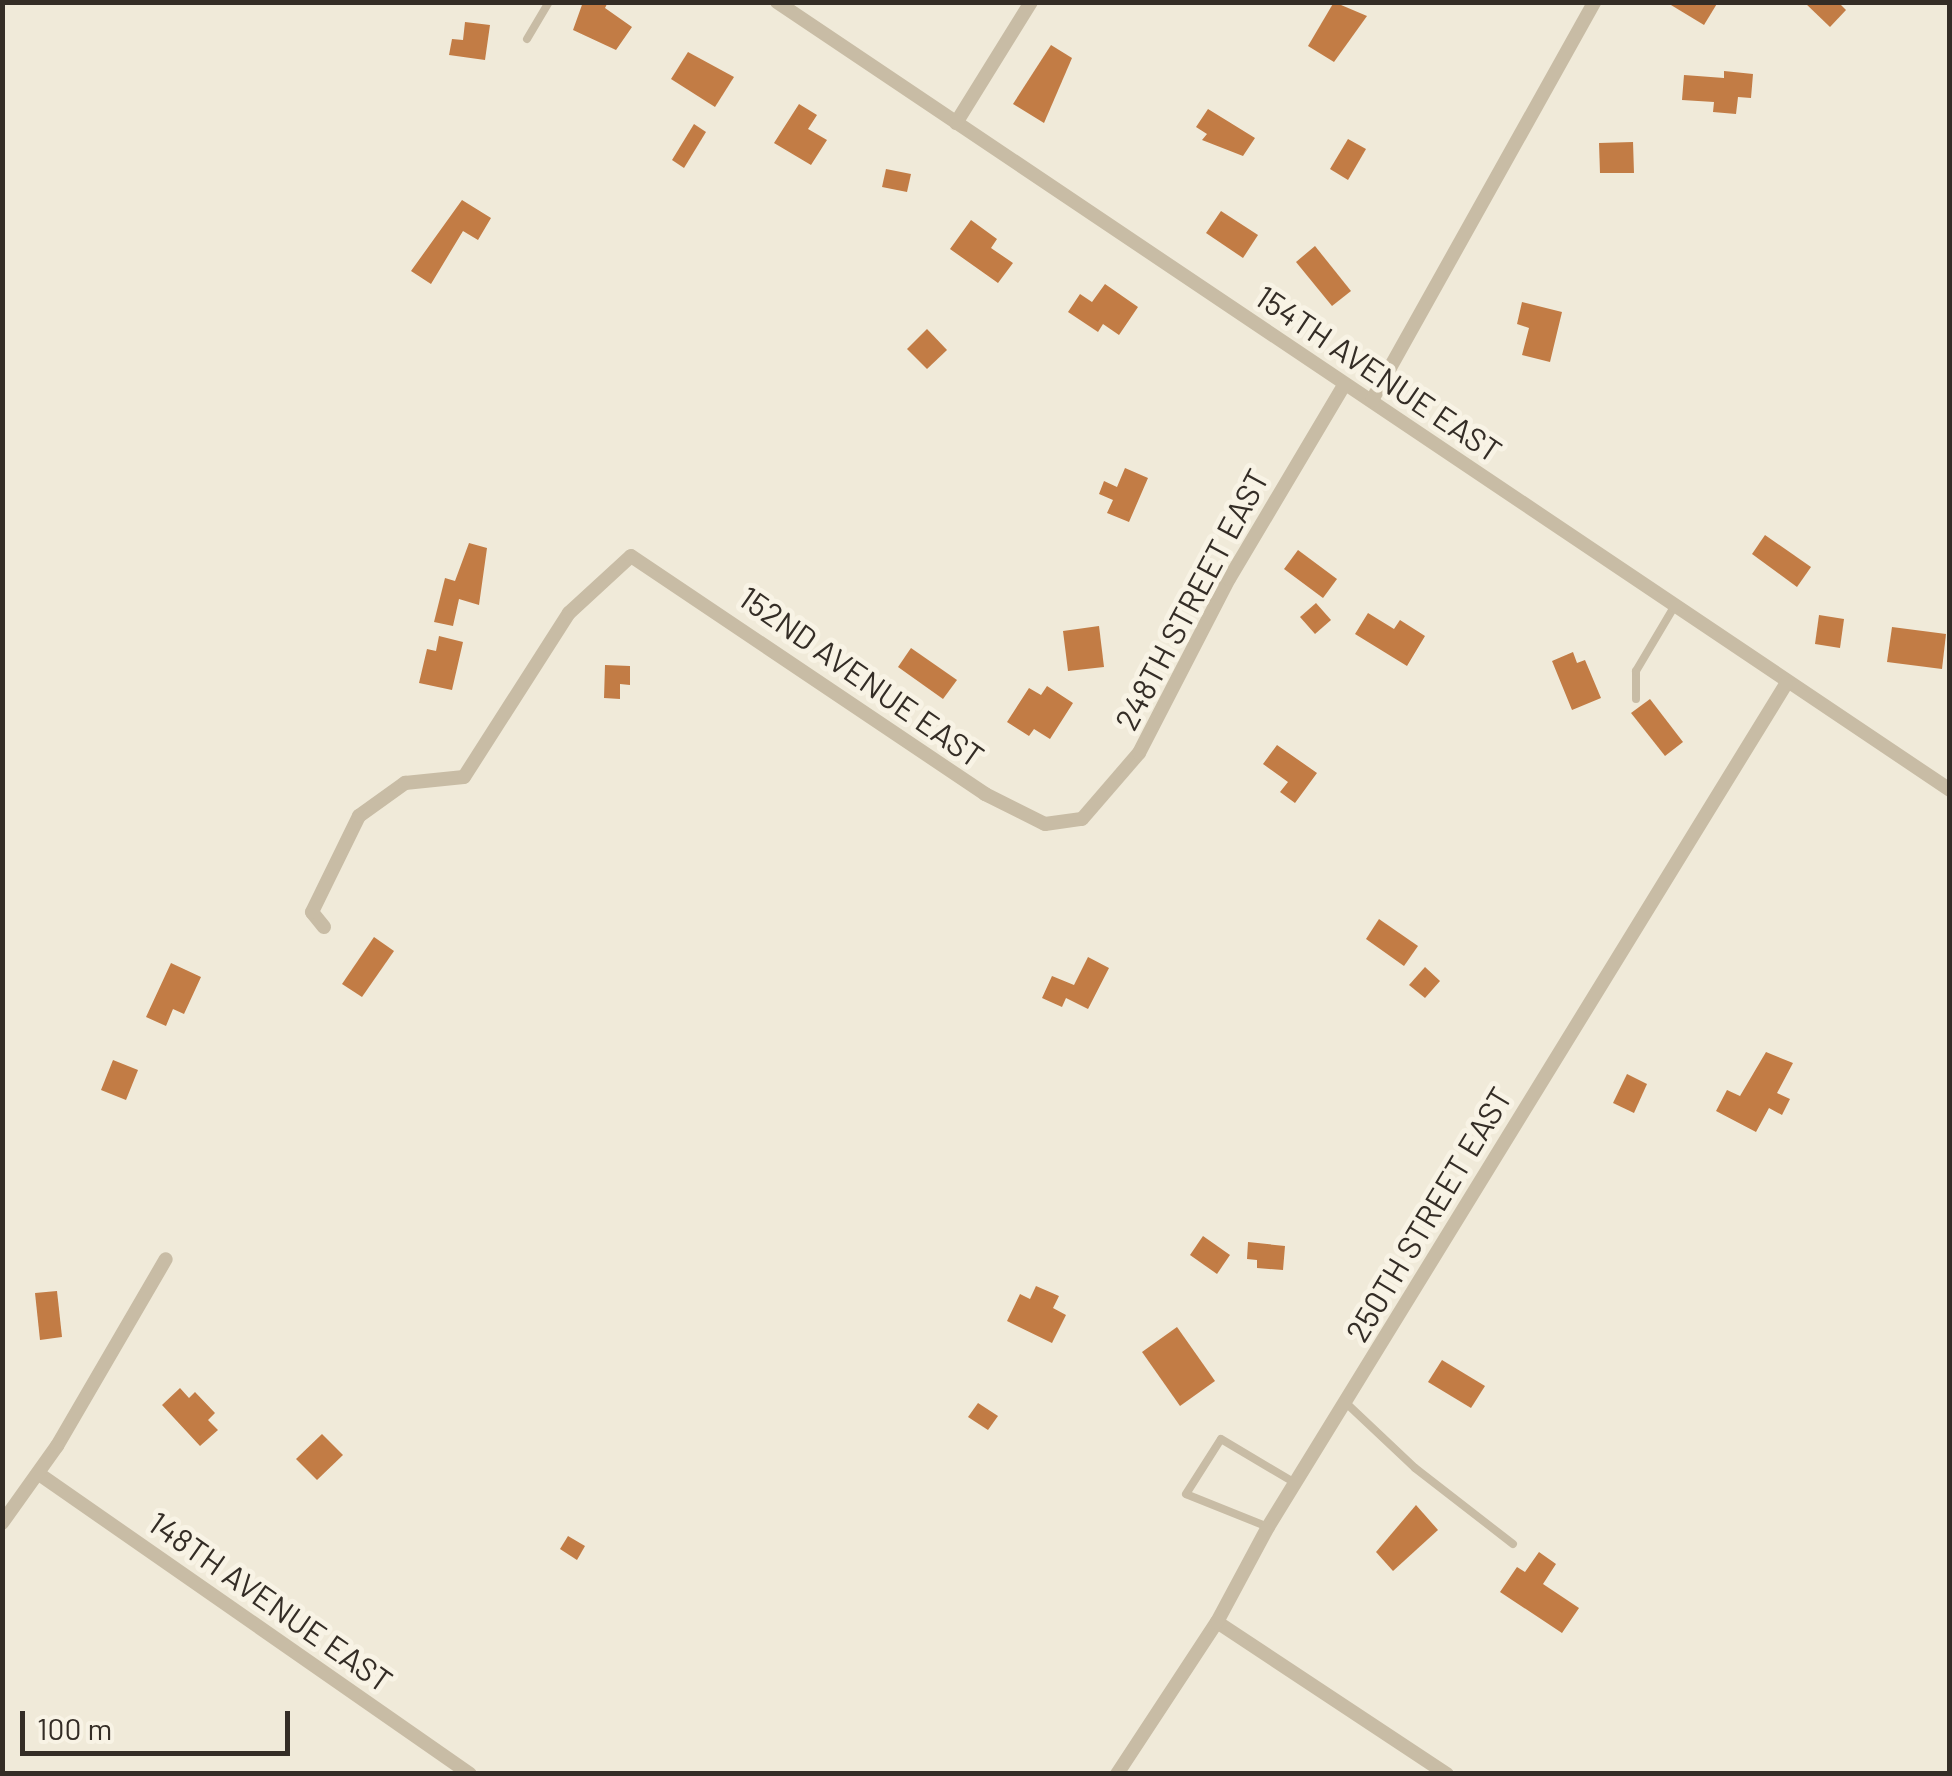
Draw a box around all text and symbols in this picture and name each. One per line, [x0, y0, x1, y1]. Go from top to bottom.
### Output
street label: 154TH AVENUE EAST [1249, 276, 1509, 470]
street label: 248TH STREET EAST [1106, 462, 1276, 736]
street label: 152ND AVENUE EAST [732, 577, 992, 775]
street label: 250TH STREET EAST [1337, 1080, 1519, 1348]
street label: 148TH AVENUE EAST [142, 1502, 400, 1700]
scale bar [25, 1691, 295, 1753]
text: 100 m [37, 1710, 112, 1746]

